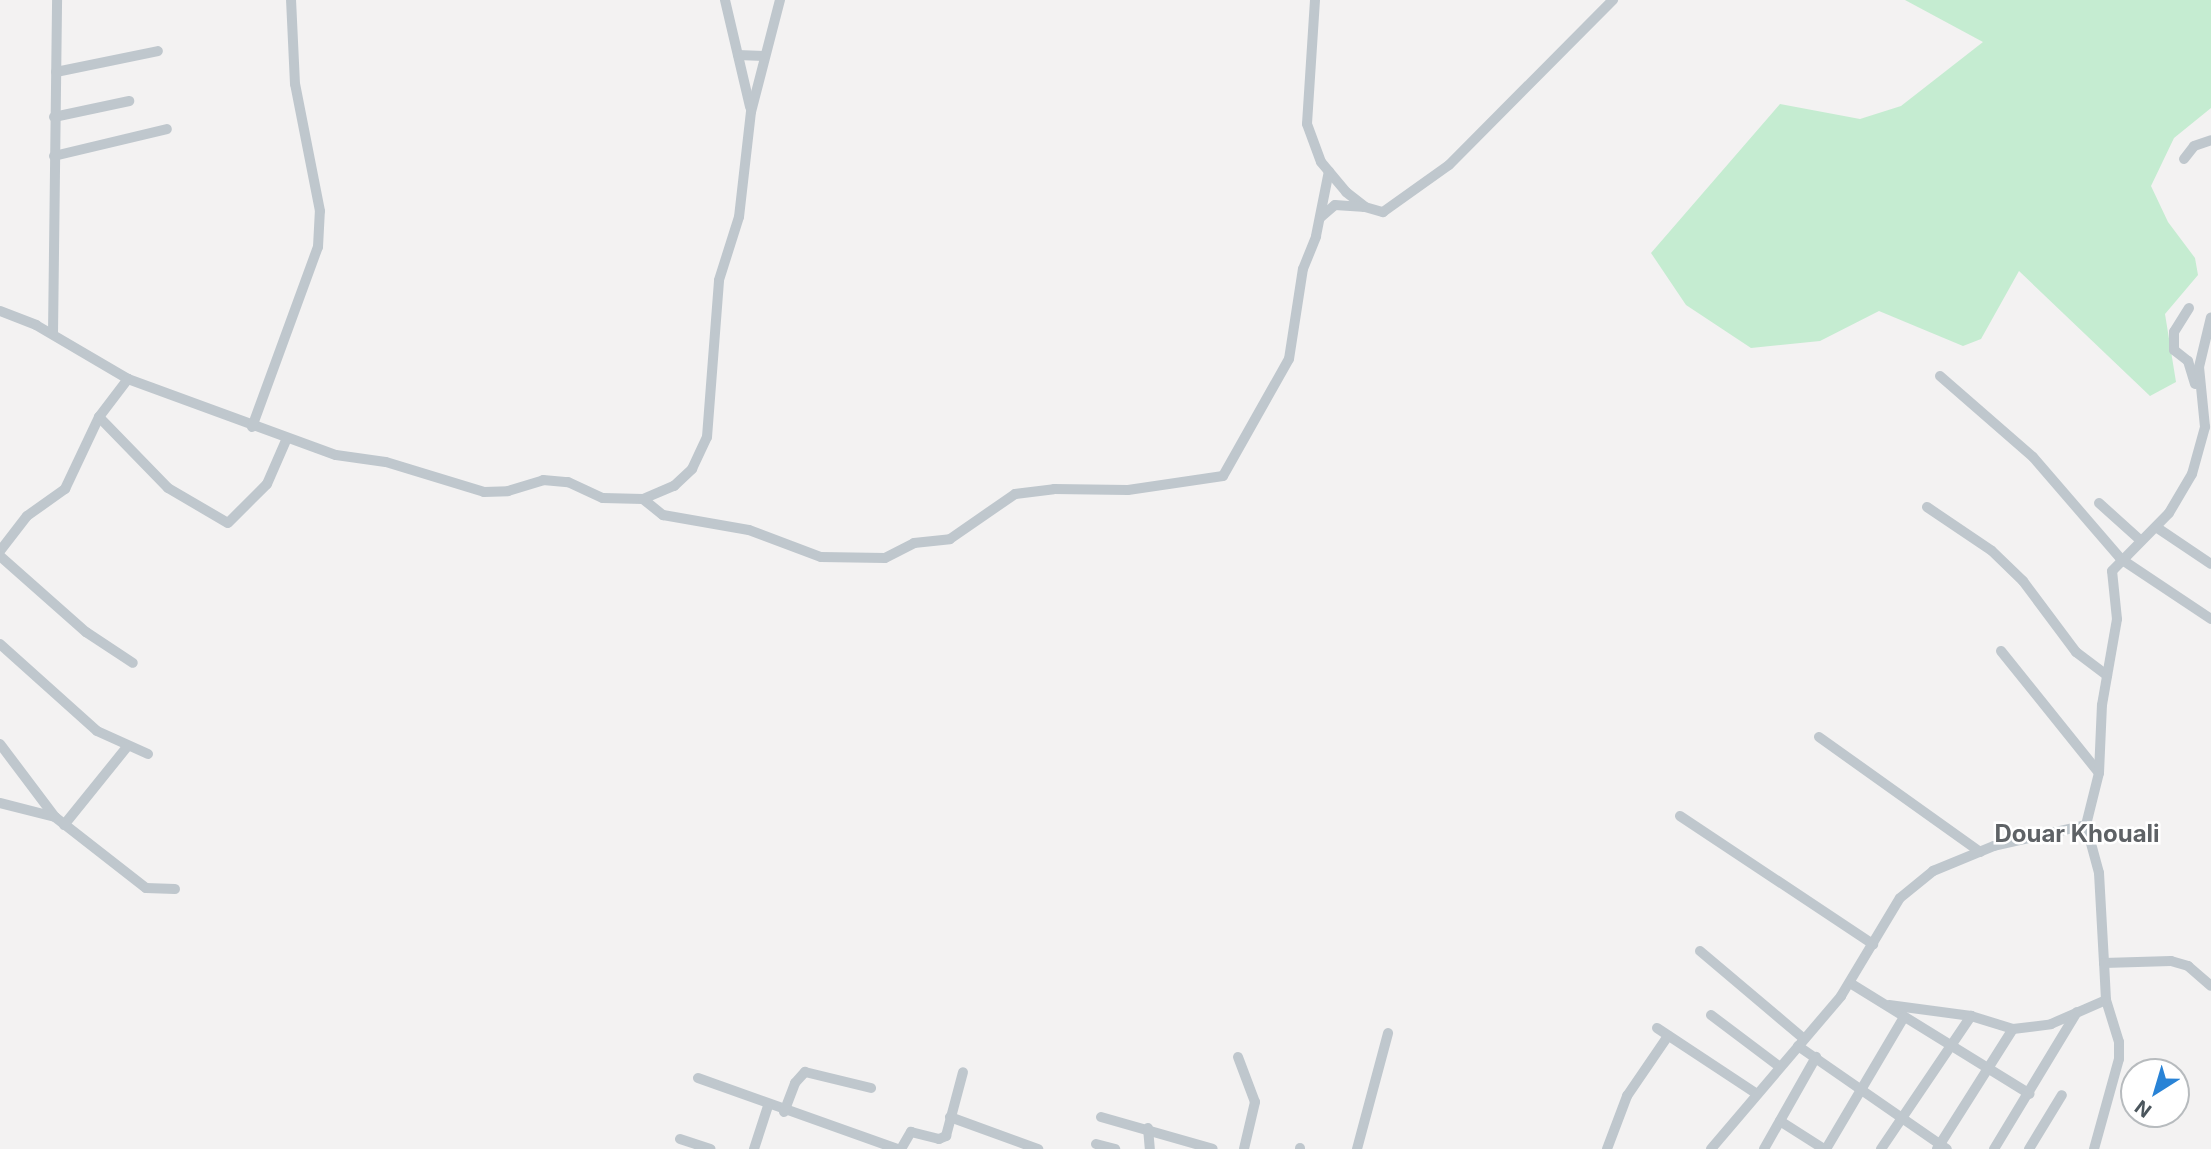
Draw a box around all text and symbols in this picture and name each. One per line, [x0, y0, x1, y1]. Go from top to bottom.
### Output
district label: Douar Khouali [1994, 820, 2160, 848]
north arrow [2120, 1058, 2190, 1128]
text: N [2131, 1095, 2156, 1122]

